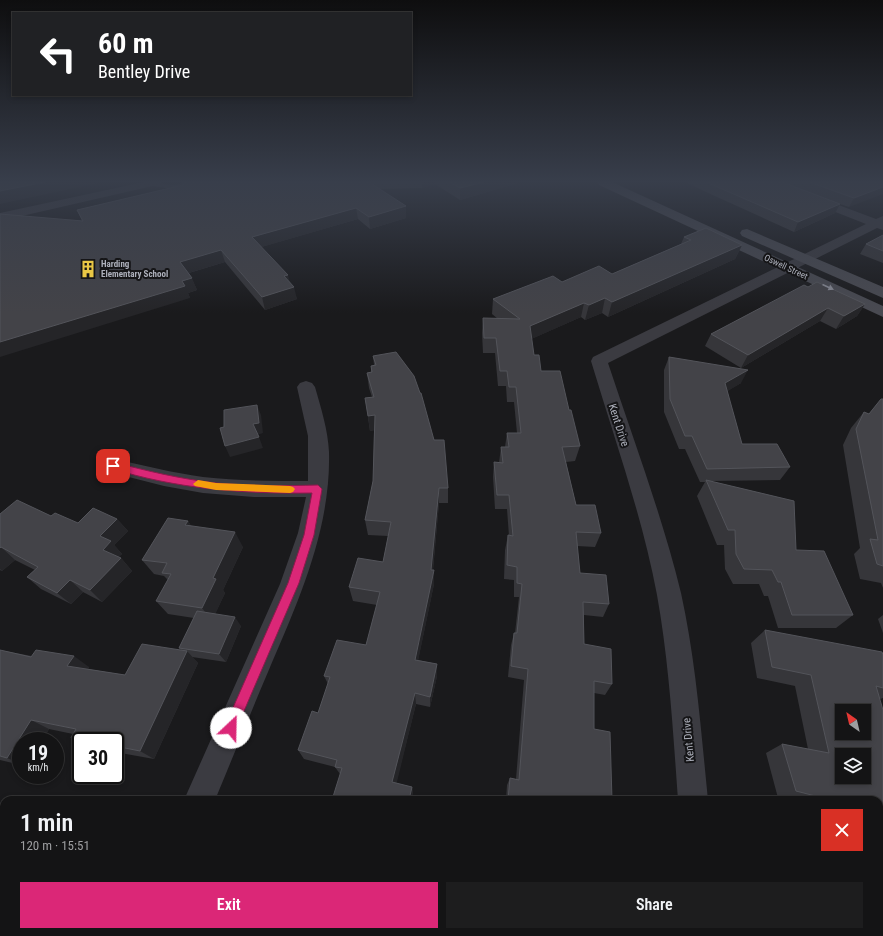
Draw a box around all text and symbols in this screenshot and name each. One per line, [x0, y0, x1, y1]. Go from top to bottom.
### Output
text: 60 m [98, 27, 154, 60]
icon: left [32, 28, 84, 80]
text: Bentley Drive [98, 61, 190, 82]
street label: Oswell Street [763, 253, 810, 282]
building icon: Harding Elementary School [78, 259, 98, 279]
place label: Harding Elementary School [101, 259, 168, 279]
one-way arrow [823, 284, 834, 290]
street label: Kent Drive [606, 402, 632, 448]
pin [96, 449, 130, 483]
icon: arrive [102, 455, 124, 477]
north arrow [835, 704, 871, 740]
map controls [835, 704, 871, 784]
position arrow [210, 707, 252, 749]
street label: Kent Drive [680, 717, 697, 762]
speed limit sign: 30 [72, 732, 124, 784]
text: 19 [28, 741, 48, 765]
button: layers [835, 748, 871, 784]
text: km/h [28, 762, 48, 773]
text: 1 min [20, 809, 73, 837]
button: close [821, 809, 863, 851]
text: 120 m · 15:51 [20, 838, 90, 853]
button: Exit [20, 882, 438, 928]
button: Share [446, 882, 863, 928]

